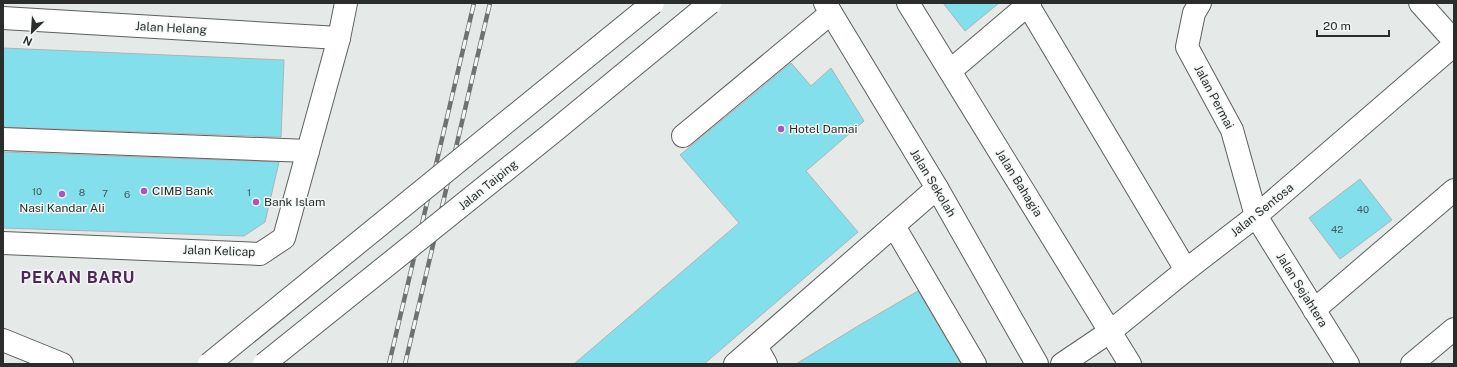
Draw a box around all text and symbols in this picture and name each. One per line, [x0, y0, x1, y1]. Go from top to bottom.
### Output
north arrow [12, 12, 52, 52]
scale bar [1317, 12, 1389, 38]
street label: Jalan Helang [135, 19, 207, 37]
text: 20 m [1323, 19, 1351, 33]
text: N [21, 34, 34, 48]
street label: Jalan Permai [1191, 63, 1237, 131]
place label: Hotel Damai [789, 122, 857, 136]
marker: Hotel Damai [776, 124, 786, 134]
street label: Jalan Sekolah [907, 147, 959, 219]
street label: Jalan Bahagia [993, 147, 1045, 219]
street label: Jalan Taiping [456, 157, 520, 213]
street label: Jalan Sentosa [1228, 180, 1296, 240]
place label: CIMB Bank [152, 184, 214, 198]
house number: 10 [32, 185, 42, 197]
house number: 8 [79, 186, 85, 198]
marker: CIMB Bank [139, 186, 149, 196]
house number: 1 [247, 186, 251, 198]
house number: 7 [102, 187, 108, 199]
house number: 6 [124, 188, 130, 200]
marker: Nasi Kandar Ali [57, 189, 67, 199]
place label: Bank Islam [264, 195, 325, 209]
marker: Bank Islam [251, 197, 261, 207]
place label: Nasi Kandar Ali [19, 201, 105, 215]
house number: 40 [1357, 203, 1369, 215]
house number: 42 [1331, 223, 1343, 235]
street label: Jalan Kelicap [182, 243, 256, 259]
street label: Jalan Sejahtera [1274, 250, 1330, 330]
district label: PEKAN BARU [21, 268, 135, 287]

